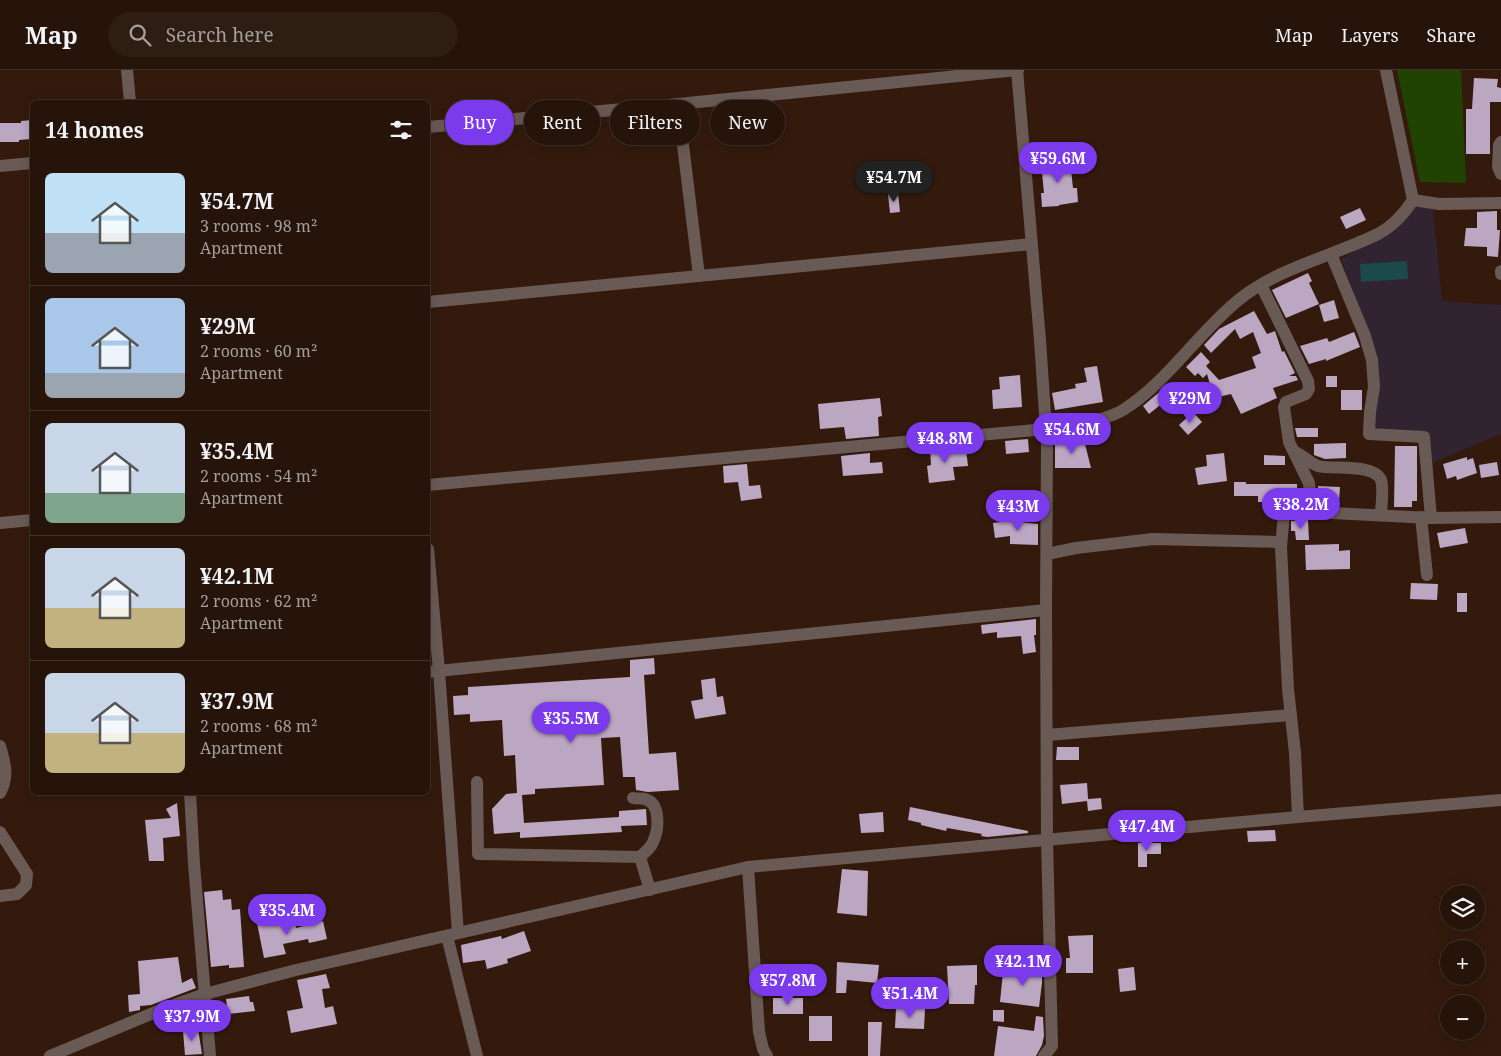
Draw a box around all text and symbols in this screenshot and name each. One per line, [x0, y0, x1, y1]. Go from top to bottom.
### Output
search box [108, 12, 458, 57]
text: Map [25, 18, 78, 51]
icon: search [126, 21, 154, 49]
text: Search here [166, 22, 274, 48]
text: Map [1275, 23, 1313, 47]
text: Layers [1341, 23, 1399, 47]
text: Share [1427, 23, 1476, 47]
chip: Buy [445, 100, 514, 145]
chip: Rent [524, 100, 600, 145]
chip: Filters [610, 100, 700, 145]
chip: New [710, 100, 785, 145]
text: 14 homes [45, 116, 144, 144]
icon: filters [387, 116, 415, 144]
pin: ¥59.6M [1017, 142, 1099, 184]
text: ¥59.6M [1030, 147, 1086, 169]
pin: ¥54.7M [853, 160, 935, 203]
text: ¥54.7M [866, 166, 922, 188]
text: ¥54.7M [200, 187, 274, 215]
icon: home [85, 193, 145, 253]
text: 3 rooms · 98 m² [200, 215, 317, 237]
text: Apartment [200, 237, 283, 259]
text: ¥29M [200, 312, 256, 340]
icon: home [85, 318, 145, 378]
text: 2 rooms · 60 m² [200, 340, 317, 362]
text: Apartment [200, 362, 283, 384]
pin: ¥29M [1160, 382, 1220, 424]
text: ¥29M [1169, 387, 1211, 409]
pin: ¥54.6M [1031, 412, 1113, 455]
text: ¥54.6M [1044, 418, 1100, 440]
pin: ¥48.8M [904, 422, 986, 464]
text: ¥48.8M [917, 427, 973, 449]
text: ¥35.4M [200, 437, 274, 465]
icon: home [85, 443, 145, 503]
text: 2 rooms · 54 m² [200, 465, 317, 487]
text: Apartment [200, 487, 283, 509]
pin: ¥38.2M [1260, 488, 1342, 530]
pin: ¥43M [988, 490, 1048, 532]
text: ¥38.2M [1273, 493, 1329, 515]
text: ¥43M [997, 495, 1039, 517]
text: ¥42.1M [200, 562, 274, 590]
icon: home [85, 568, 145, 628]
text: 2 rooms · 62 m² [200, 590, 317, 612]
text: Apartment [200, 612, 283, 634]
text: ¥37.9M [200, 687, 274, 715]
icon: home [85, 693, 145, 753]
pin: ¥35.5M [530, 702, 612, 744]
text: ¥35.5M [543, 707, 599, 729]
text: 2 rooms · 68 m² [200, 715, 317, 737]
text: Apartment [200, 737, 283, 759]
pin: ¥47.4M [1106, 810, 1188, 852]
text: ¥47.4M [1119, 815, 1175, 837]
map controls [1440, 885, 1485, 1040]
button: layers [1440, 885, 1485, 930]
pin: ¥35.4M [246, 894, 328, 936]
text: ¥35.4M [259, 899, 315, 921]
button: + [1440, 940, 1485, 985]
pin: ¥42.1M [982, 944, 1064, 987]
text: ¥42.1M [995, 950, 1051, 972]
pin: ¥57.8M [747, 964, 829, 1006]
text: ¥57.8M [760, 969, 816, 991]
pin: ¥51.4M [869, 976, 951, 1019]
text: ¥51.4M [882, 982, 938, 1004]
button: − [1440, 995, 1485, 1040]
pin: ¥37.9M [151, 1000, 233, 1042]
text: ¥37.9M [164, 1005, 220, 1027]

